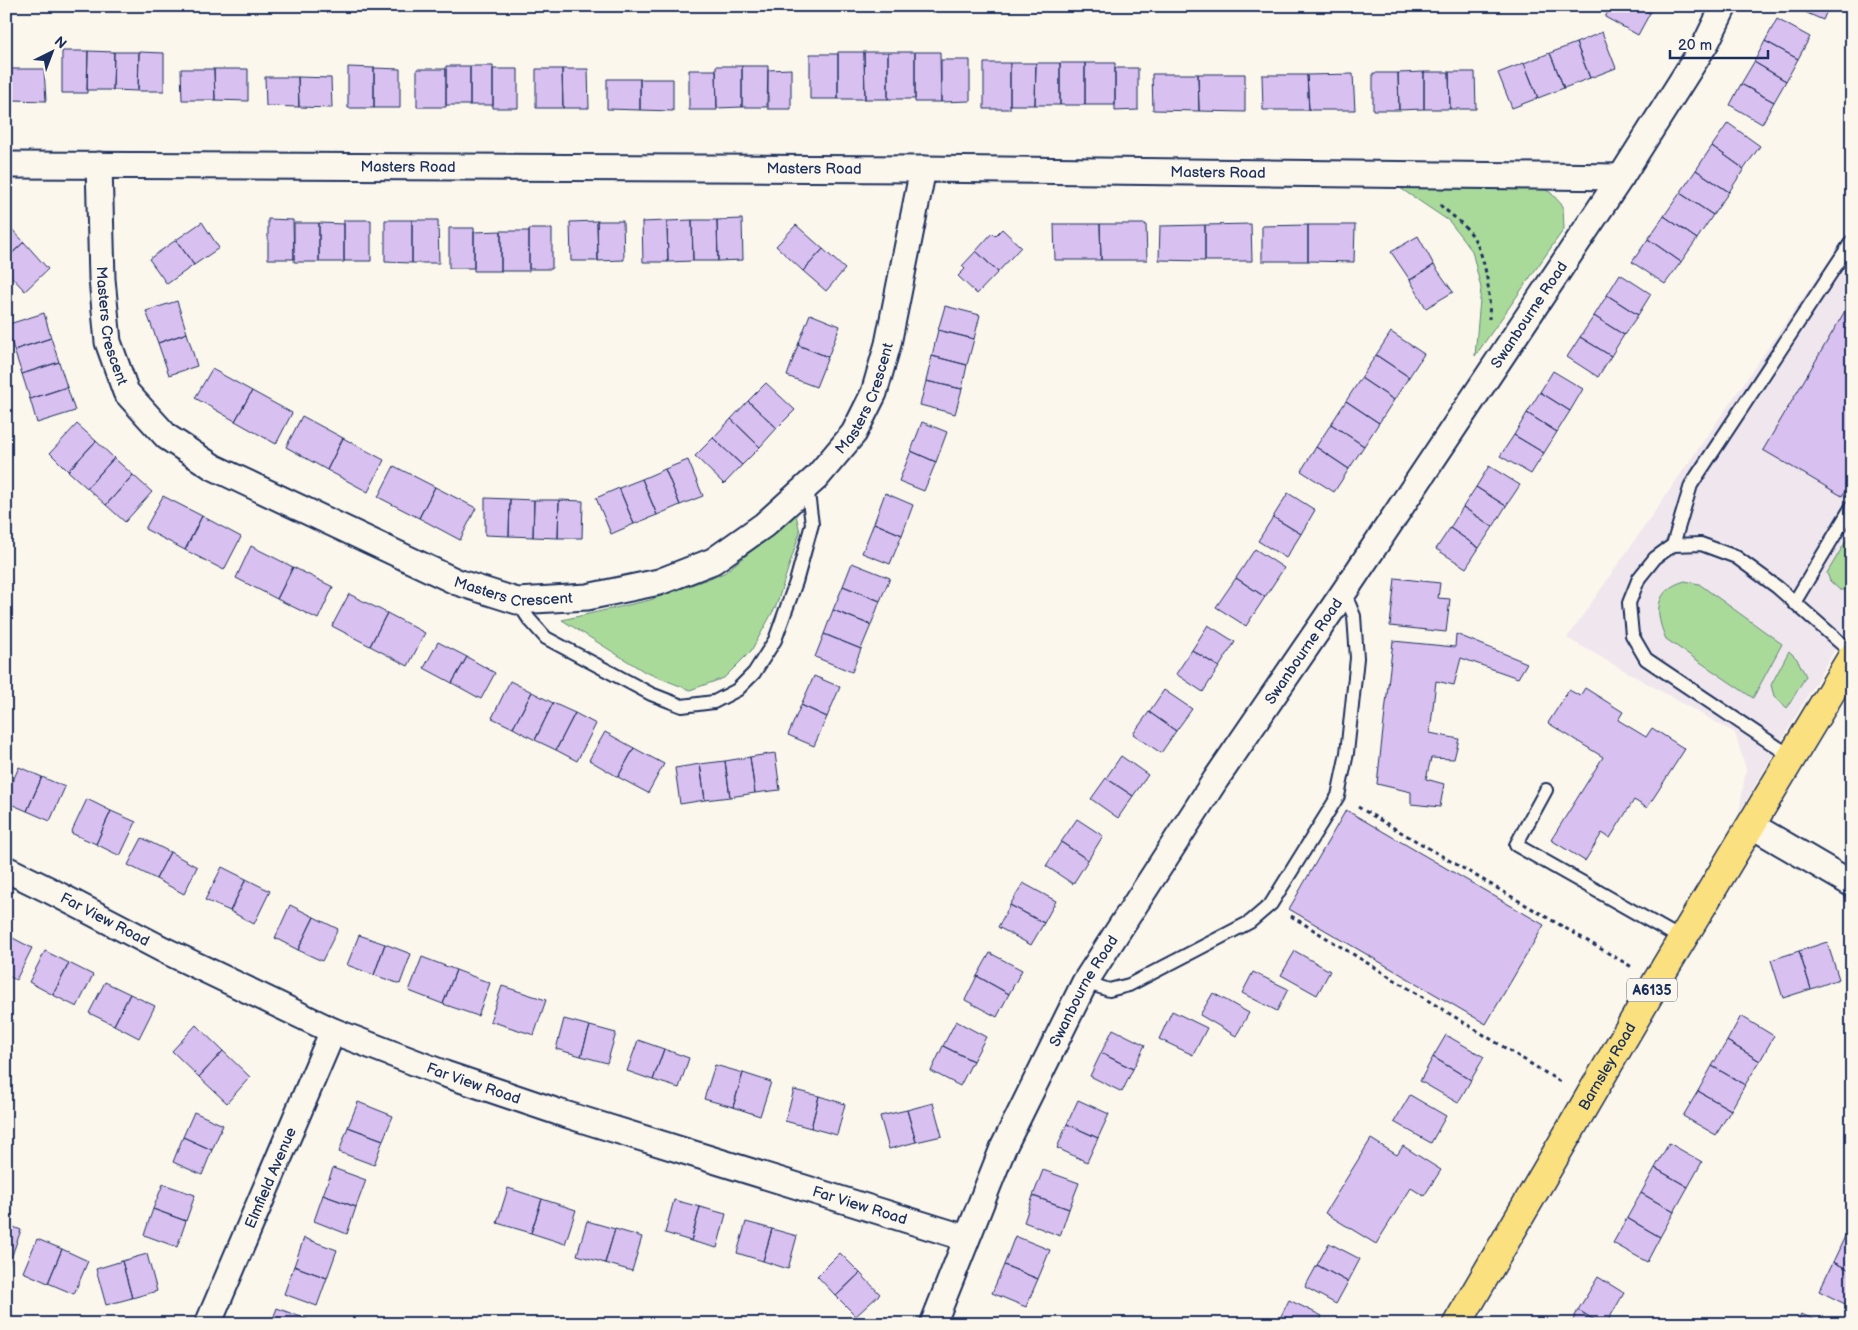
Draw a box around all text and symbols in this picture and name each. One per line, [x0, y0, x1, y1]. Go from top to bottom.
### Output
north arrow [28, 28, 78, 78]
scale bar [1670, 28, 1768, 60]
text: N [51, 33, 70, 53]
text: 20 m [1678, 36, 1712, 55]
street label: Masters Road [360, 158, 456, 177]
street label: Masters Road [766, 159, 862, 179]
street label: Masters Road [1170, 163, 1266, 183]
street label: Swanbourne Road [1487, 258, 1572, 372]
street label: Masters Crescent [92, 266, 132, 388]
street label: Masters Crescent [831, 340, 898, 458]
street label: Masters Crescent [452, 573, 573, 612]
street label: Swanbourne Road [1261, 595, 1347, 708]
street label: Far View Road [57, 889, 153, 951]
street label: Swanbourne Road [1046, 932, 1123, 1050]
road number: A6135 [1627, 978, 1677, 1002]
street label: Barnsley Road [1575, 1020, 1641, 1114]
street label: Far View Road [424, 1059, 523, 1109]
street label: Elmfield Avenue [241, 1124, 301, 1231]
street label: Far View Road [810, 1182, 909, 1229]

